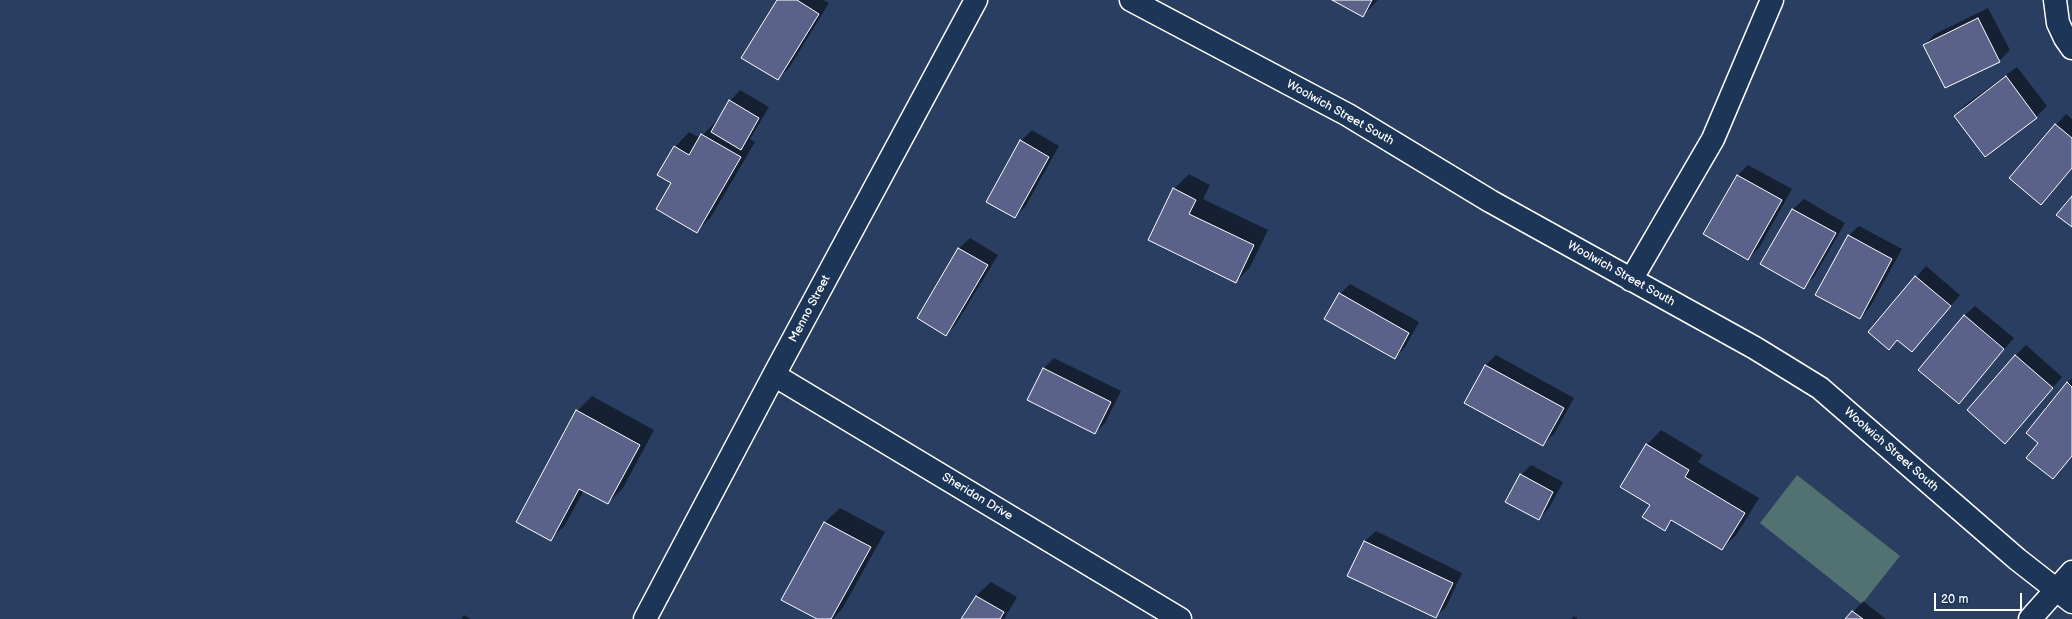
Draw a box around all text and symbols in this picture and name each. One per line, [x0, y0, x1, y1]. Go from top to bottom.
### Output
street label: Woolwich Street South [1284, 77, 1396, 149]
street label: Woolwich Street South [1565, 238, 1677, 310]
street label: Menno Street [786, 273, 834, 345]
street label: Woolwich Street South [1841, 405, 1941, 495]
street label: Sheridan Drive [939, 470, 1015, 524]
scale bar [1936, 585, 2024, 611]
text: 20 m [1941, 592, 1968, 607]

